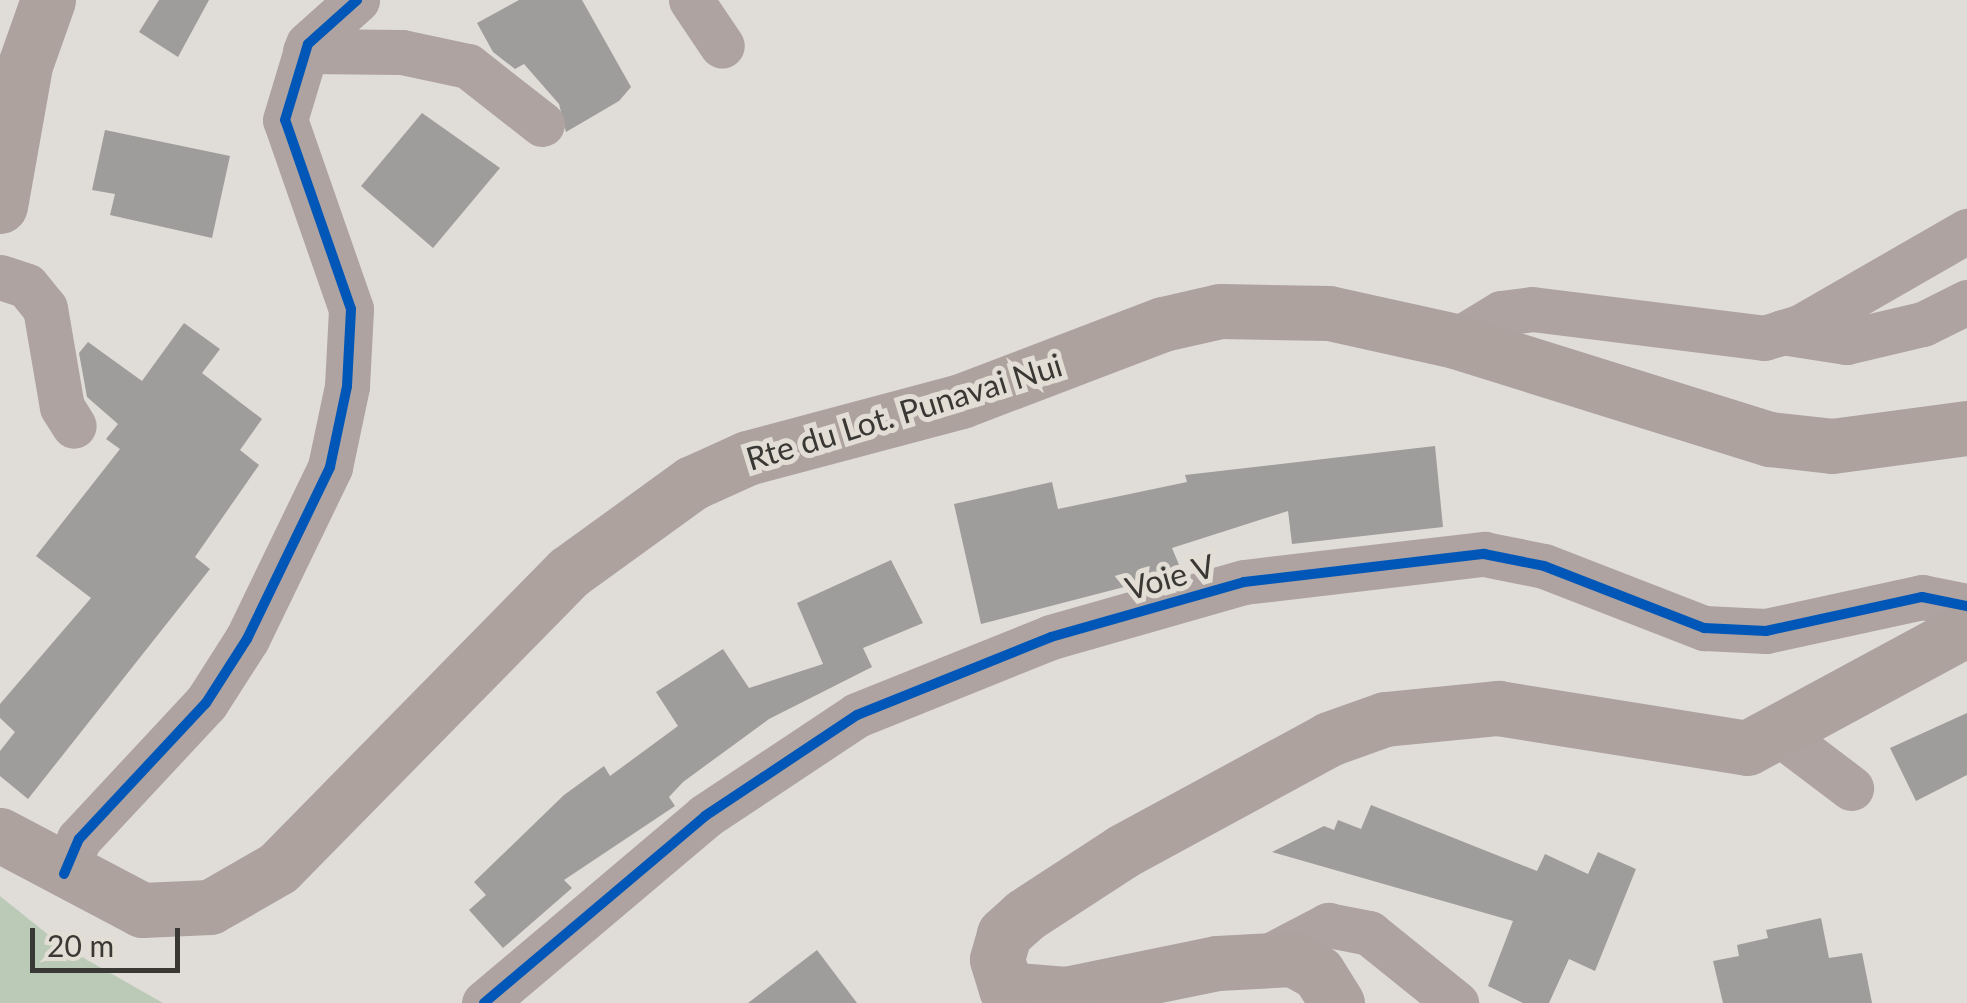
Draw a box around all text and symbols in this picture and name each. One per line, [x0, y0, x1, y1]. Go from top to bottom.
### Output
street label: Rte du Lot. Punavai Nui [741, 346, 1067, 478]
street label: Voie V [1121, 546, 1219, 608]
scale bar [35, 908, 185, 970]
text: 20 m [47, 927, 114, 963]

